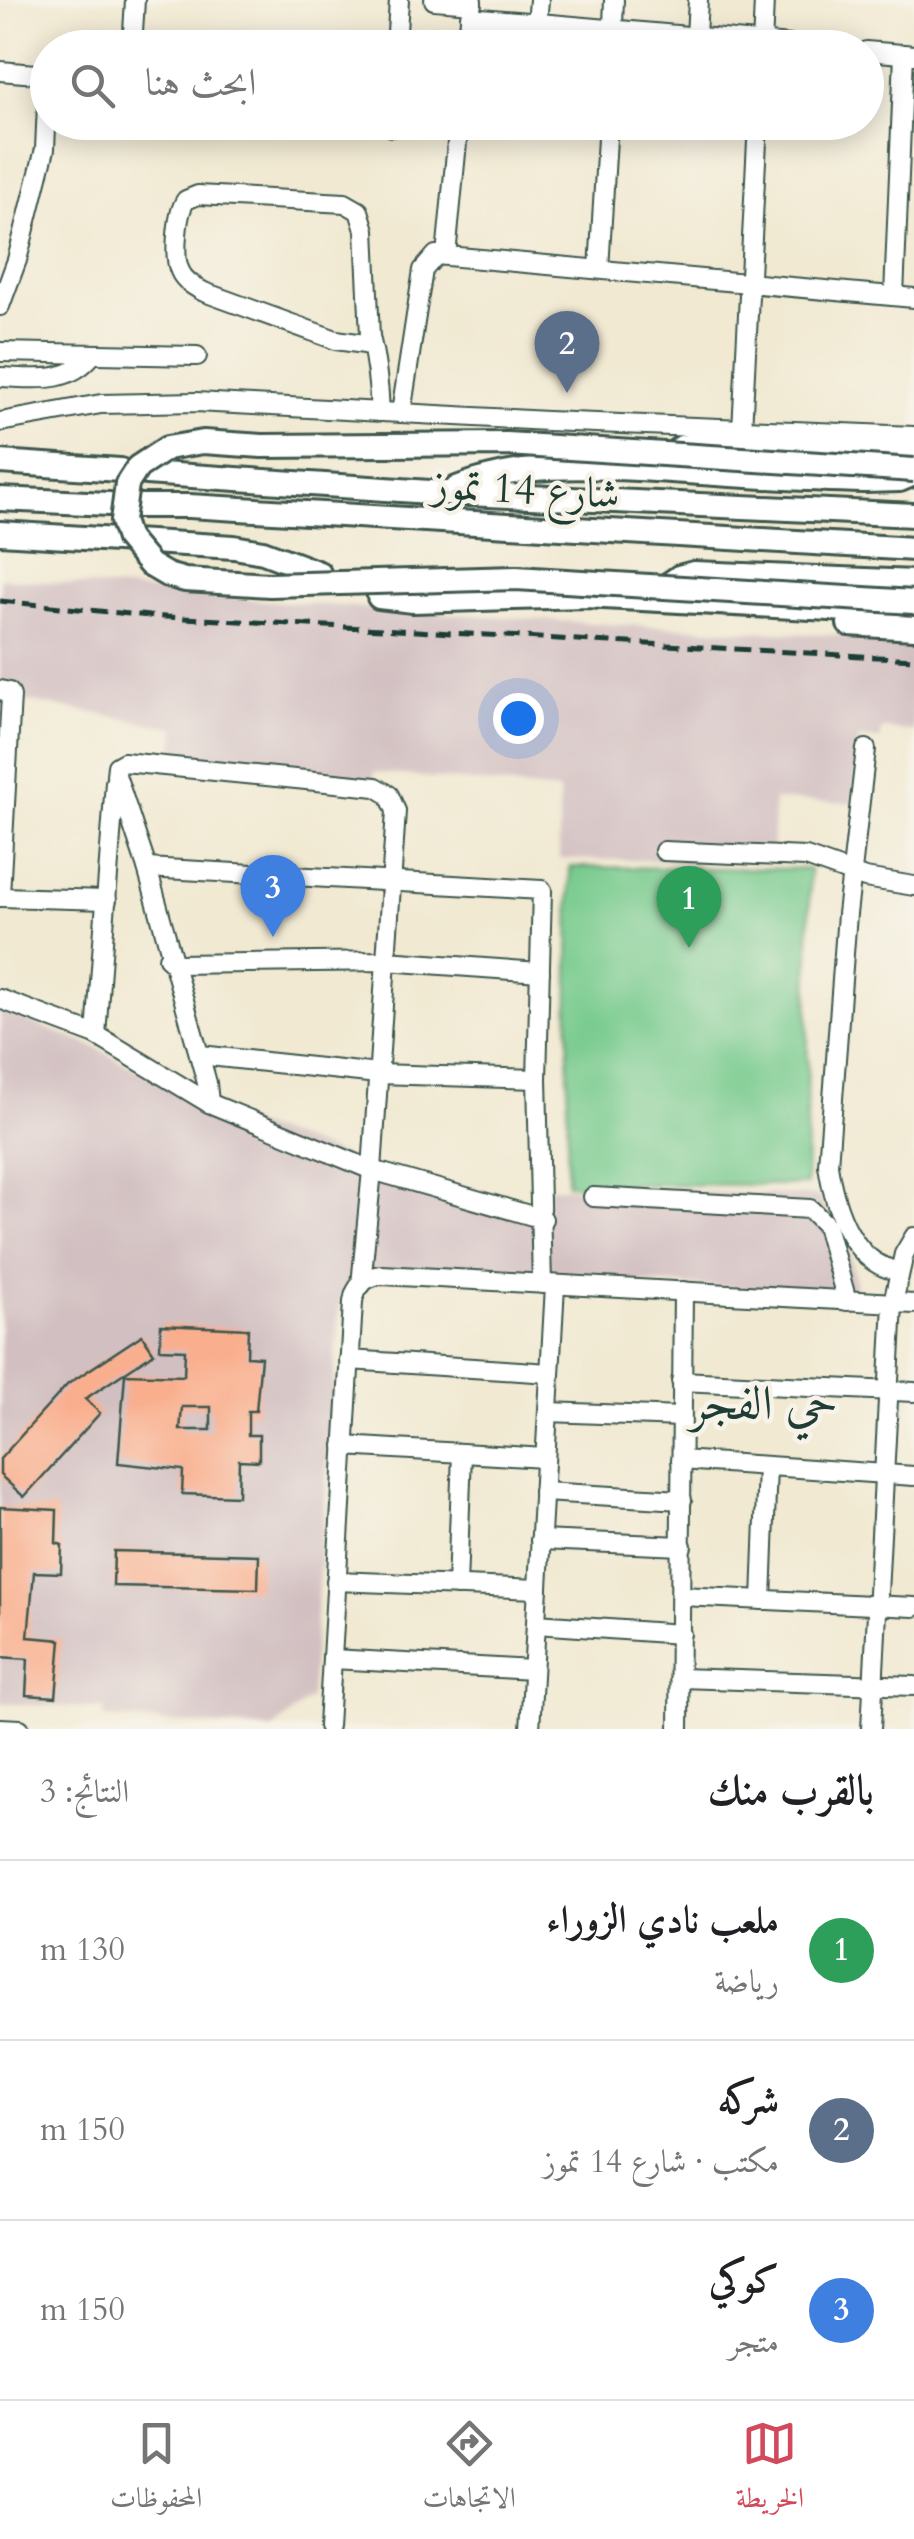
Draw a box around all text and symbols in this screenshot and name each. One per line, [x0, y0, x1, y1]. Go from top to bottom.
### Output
search box [30, 30, 884, 140]
text: ابحث هنا [145, 57, 257, 109]
icon: search [65, 58, 120, 113]
pin: 2 [534, 310, 600, 393]
street label: شارع 14 تموز [426, 456, 621, 529]
your location [493, 693, 544, 744]
pin: 3 [240, 854, 306, 937]
pin: 1 [656, 866, 722, 948]
district label: حي الفجر [685, 1371, 838, 1441]
text: بالقرب منك [707, 1762, 874, 1819]
text: النتائج: 3 [40, 1770, 129, 1814]
text: ملعب نادي الزوراء [546, 1894, 779, 1946]
text: 130 m [40, 1928, 125, 1972]
text: 1 [833, 1928, 850, 1972]
text: رياضة [714, 1960, 779, 2004]
text: شركه [718, 2074, 779, 2126]
text: 150 m [40, 2108, 125, 2152]
text: 2 [833, 2108, 850, 2152]
text: مكتب · شارع 14 تموز [543, 2140, 779, 2184]
text: كوكي [709, 2254, 779, 2306]
text: 150 m [40, 2288, 125, 2332]
text: 3 [833, 2288, 850, 2332]
text: متجر [728, 2320, 779, 2364]
tab: المحفوظات [110, 2416, 202, 2525]
tab: الاتجاهات [422, 2416, 516, 2525]
tab: الخريطة [736, 2416, 804, 2525]

